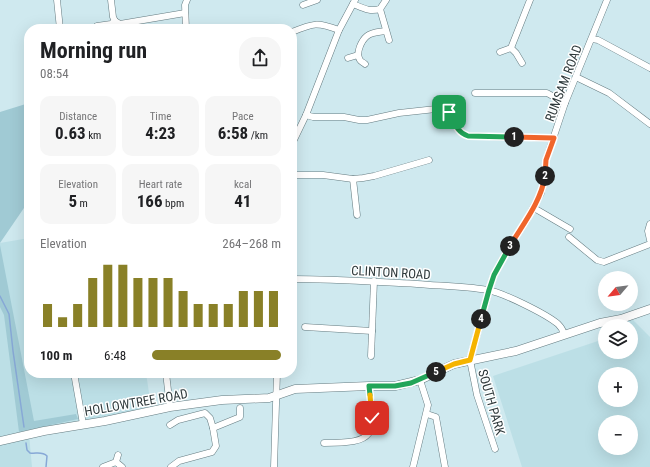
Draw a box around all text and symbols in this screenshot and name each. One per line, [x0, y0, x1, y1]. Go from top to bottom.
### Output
button: share [239, 37, 281, 79]
text: Morning run [40, 38, 147, 63]
street label: RUMSAM ROAD [542, 43, 585, 123]
text: 08:54 [40, 66, 69, 81]
pin [432, 95, 466, 129]
icon: arrive [438, 101, 460, 123]
text: Distance [59, 110, 97, 123]
text: Time [150, 110, 171, 123]
text: Pace [232, 110, 254, 123]
text: 0.63 [55, 123, 86, 143]
text: 4:23 [145, 123, 176, 143]
text: 6:58 [218, 123, 248, 143]
pin: 1 [504, 127, 524, 147]
text: km [86, 129, 101, 142]
text: /km [248, 129, 268, 142]
text: 1 [511, 130, 517, 143]
pin: 2 [535, 166, 555, 186]
text: 2 [542, 169, 548, 182]
text: Elevation [58, 178, 98, 191]
text: Heart rate [139, 178, 182, 191]
text: kcal [234, 178, 252, 191]
text: 5 [68, 191, 77, 211]
text: 166 [137, 191, 163, 211]
text: 41 [234, 191, 251, 211]
text: m [77, 197, 88, 210]
text: bpm [163, 197, 184, 210]
text: Elevation [40, 236, 87, 251]
text: 264–268 m [222, 236, 281, 251]
pin: 3 [500, 236, 520, 256]
text: 3 [507, 239, 513, 252]
street label: CLINTON ROAD [351, 263, 431, 282]
north arrow [598, 271, 638, 311]
map controls [598, 271, 638, 455]
pin: 4 [471, 309, 491, 329]
text: 4 [478, 312, 484, 325]
button: layers [598, 319, 638, 359]
text: 100 m [40, 348, 72, 363]
text: 6:48 [104, 348, 126, 363]
pin: 5 [426, 362, 446, 382]
text: 5 [433, 365, 439, 378]
button: + [598, 367, 638, 407]
street label: SOUTH PARK [475, 368, 508, 438]
street label: HOLLOWTREE ROAD [83, 386, 189, 419]
pin [355, 401, 389, 435]
icon: check [361, 407, 383, 429]
button: − [598, 415, 638, 455]

